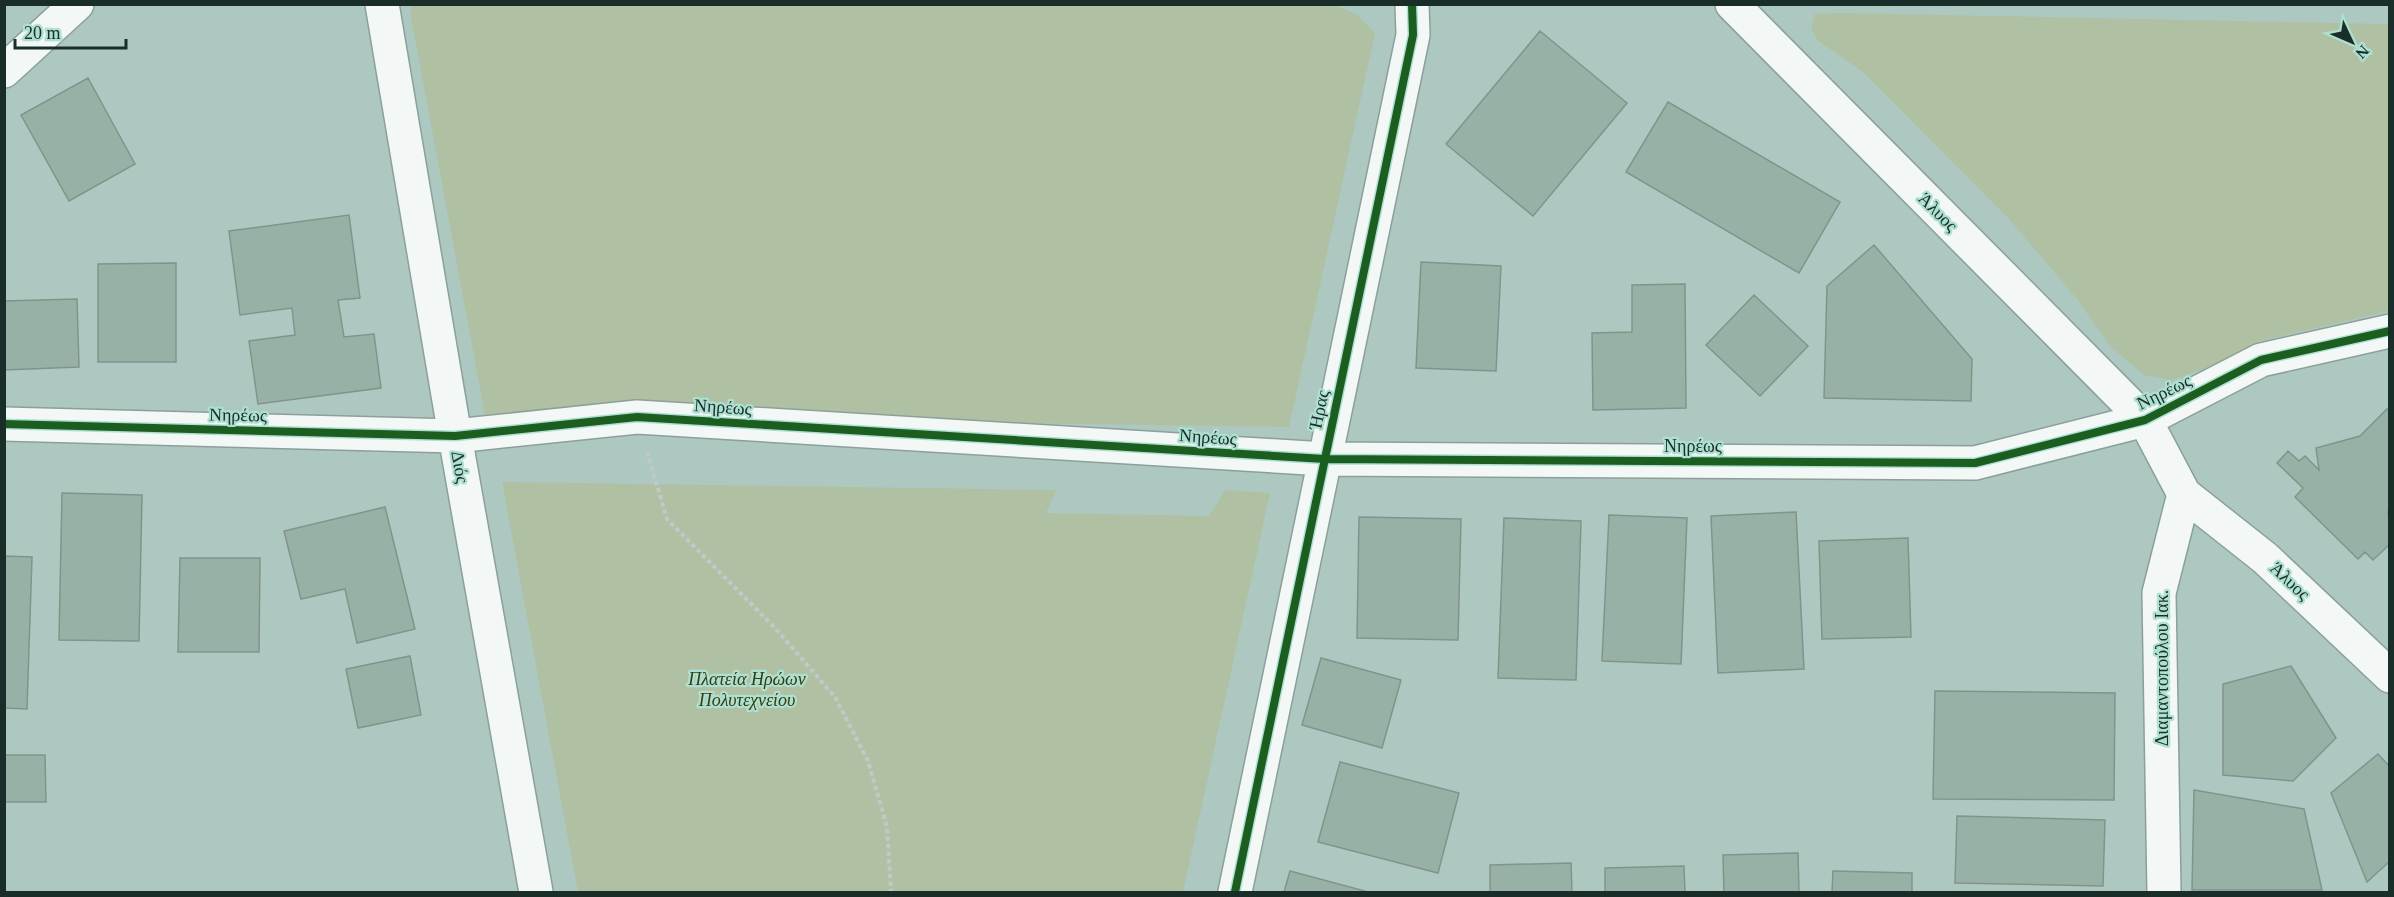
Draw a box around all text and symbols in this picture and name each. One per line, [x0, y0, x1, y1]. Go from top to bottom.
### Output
scale bar [15, 12, 126, 50]
north arrow [2322, 12, 2382, 72]
text: 20 m [24, 23, 61, 43]
text: N [2352, 42, 2373, 62]
street label: Άλυος [1915, 189, 1961, 235]
street label: Νηρέως [2134, 370, 2194, 414]
street label: Ήρας [1305, 388, 1333, 433]
street label: Νηρέως [693, 395, 753, 419]
street label: Νηρέως [209, 404, 267, 426]
street label: Νηρέως [1178, 425, 1238, 449]
street label: Νηρέως [1664, 436, 1722, 456]
street label: Διός [447, 449, 473, 485]
street label: Άλυος [2266, 558, 2314, 604]
street label: Διαμαντοπούλου Ιακ. [2152, 590, 2172, 746]
park label: Πλατεία Ηρώων Πολυτεχνείου [687, 669, 806, 710]

